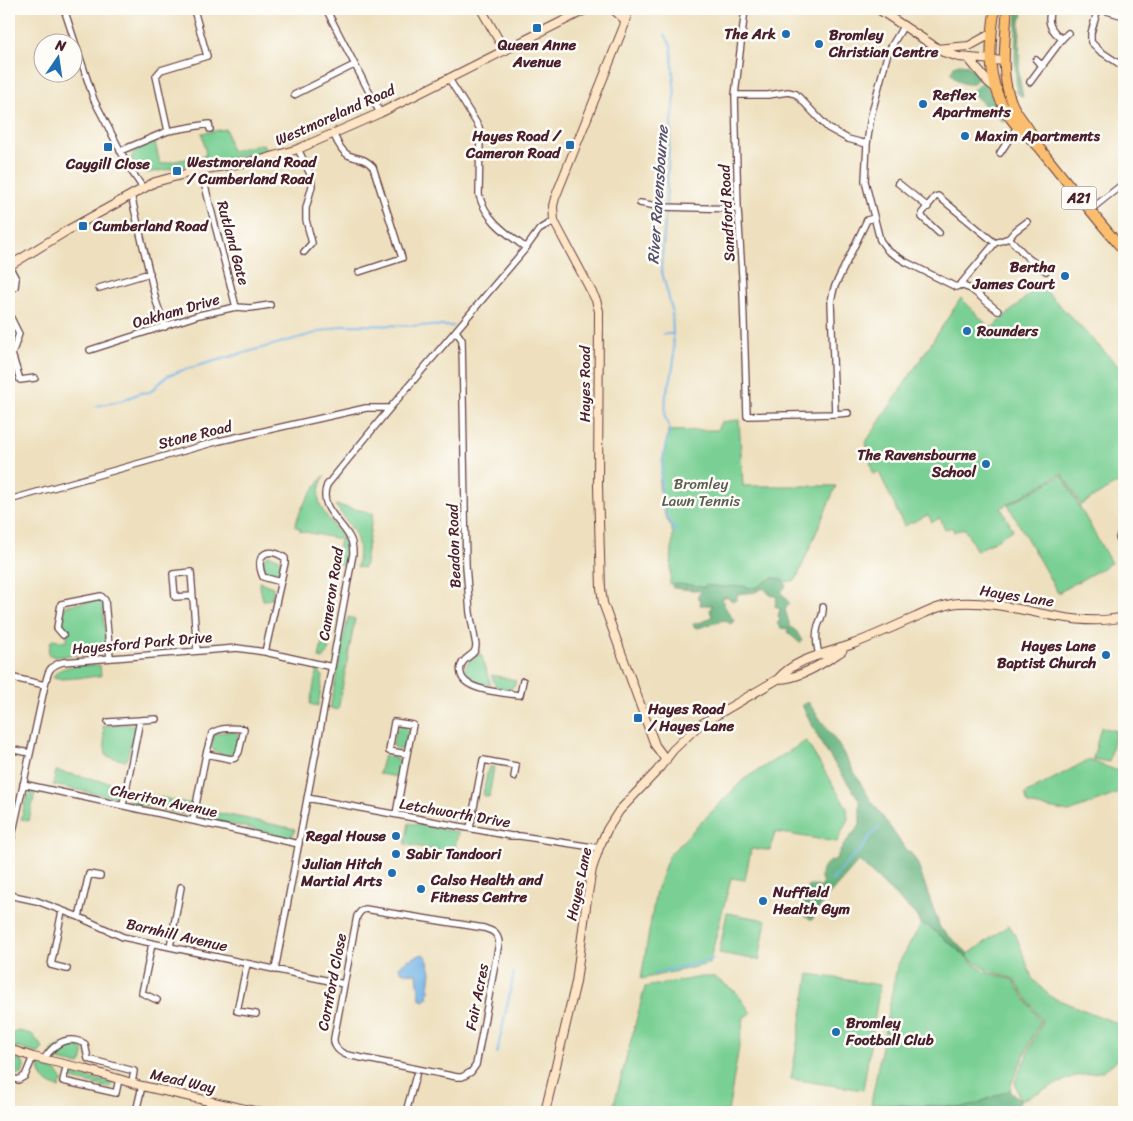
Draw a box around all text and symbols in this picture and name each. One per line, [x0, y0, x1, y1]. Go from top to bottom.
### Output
place label: The Ark [724, 21, 776, 47]
marker: Queen Anne Avenue [531, 22, 543, 34]
place label: Bromley Christian Centre [828, 22, 939, 65]
marker: The Ark [780, 28, 792, 40]
north arrow [32, 32, 82, 82]
text: N [52, 32, 69, 59]
place label: Queen Anne Avenue [497, 32, 577, 75]
marker: Bromley Christian Centre [813, 38, 825, 50]
street label: Westmoreland Road [271, 76, 400, 153]
place label: Reflex Apartments [932, 82, 1012, 125]
marker: Reflex Apartments [917, 98, 929, 110]
place label: Hayes Road / Cameron Road [465, 123, 563, 166]
water label: River Ravensbourne [638, 123, 677, 265]
place label: Maxim Apartments [974, 123, 1101, 149]
marker: Maxim Apartments [959, 130, 971, 142]
marker: Hayes Road / Cameron Road [564, 139, 576, 151]
marker: Caygill Close [102, 141, 114, 153]
place label: Westmoreland Road / Cumberland Road [186, 149, 317, 192]
place label: Caygill Close [65, 151, 150, 177]
street label: Sandford Road [711, 163, 743, 262]
marker: Westmoreland Road / Cumberland Road [171, 165, 183, 177]
road number: A21 [1062, 187, 1096, 210]
street label: Rutland Gate [209, 198, 257, 288]
place label: Cumberland Road [92, 213, 210, 239]
marker: Cumberland Road [77, 220, 89, 232]
place label: Bertha James Court [972, 254, 1055, 297]
marker: Bertha James Court [1059, 270, 1071, 282]
street label: Oakham Drive [129, 286, 223, 336]
place label: Rounders [976, 318, 1039, 344]
marker: Rounders [961, 325, 973, 337]
street label: Hayes Road [572, 345, 598, 422]
street label: Stone Road [155, 413, 236, 457]
place label: The Ravensbourne School [857, 442, 977, 485]
marker: The Ravensbourne School [980, 458, 992, 470]
park label: Bromley Lawn Tennis [662, 471, 740, 514]
street label: Beadon Road [440, 502, 468, 589]
street label: Cameron Road [311, 545, 351, 642]
street label: Hayes Lane [978, 577, 1056, 615]
street label: Hayesford Park Drive [71, 624, 213, 662]
place label: Hayes Lane Baptist Church [997, 633, 1096, 676]
marker: Hayes Lane Baptist Church [1100, 649, 1112, 661]
place label: Hayes Road / Hayes Lane [647, 696, 734, 739]
marker: Hayes Road / Hayes Lane [632, 712, 644, 724]
street label: Cheriton Avenue [108, 777, 220, 825]
street label: Letchworth Drive [397, 790, 513, 836]
place label: Regal House [305, 823, 386, 849]
marker: Regal House [390, 830, 402, 842]
place label: Sabir Tandoori [405, 841, 502, 867]
street label: Hayes Lane [559, 844, 600, 923]
marker: Sabir Tandoori [390, 848, 402, 860]
place label: Julian Hitch Martial Arts [300, 851, 383, 894]
marker: Julian Hitch Martial Arts [386, 867, 398, 879]
place label: Calso Health and Fitness Centre [430, 867, 544, 910]
place label: Nuffield Health Gym [772, 879, 851, 922]
marker: Calso Health and Fitness Centre [415, 883, 427, 895]
marker: Nuffield Health Gym [757, 895, 769, 907]
street label: Barnhill Avenue [124, 911, 231, 959]
street label: Cornford Close [310, 931, 354, 1033]
street label: Fair Acres [458, 961, 496, 1033]
place label: Bromley Football Club [845, 1010, 934, 1053]
marker: Bromley Football Club [830, 1026, 842, 1038]
street label: Mead Way [148, 1061, 218, 1101]

